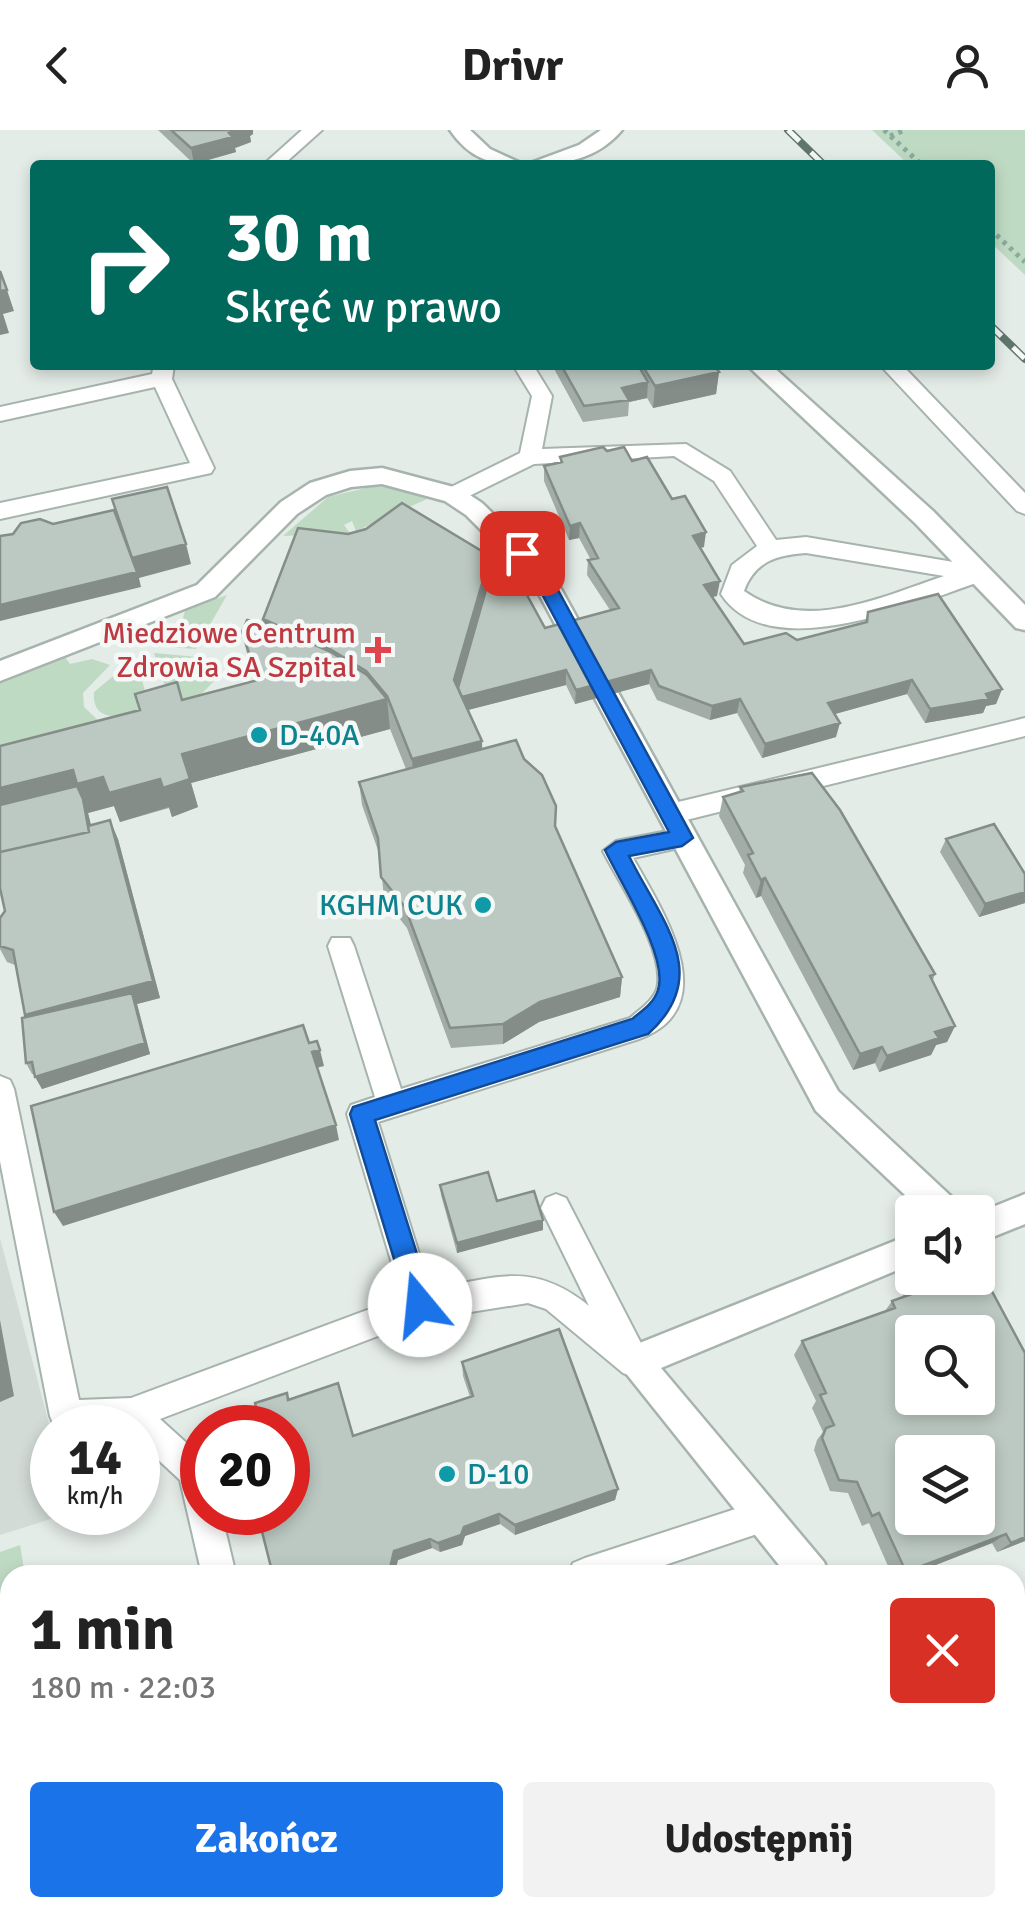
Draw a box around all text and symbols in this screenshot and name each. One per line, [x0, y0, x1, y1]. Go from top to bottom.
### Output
icon: back [30, 38, 85, 93]
text: Drivr [462, 38, 563, 93]
icon: person [940, 38, 995, 93]
text: 30 m [225, 194, 373, 280]
icon: right [60, 200, 190, 330]
text: Skręć w prawo [225, 280, 502, 335]
pin [480, 511, 565, 596]
icon: arrive [495, 526, 550, 581]
place label: Miedziowe Centrum Zdrowia SA Szpital [102, 615, 356, 686]
marker: Miedziowe Centrum Zdrowia SA Szpital [365, 637, 391, 663]
place label: D-40A [279, 717, 360, 754]
marker: D-40A [248, 724, 270, 746]
place label: KGHM CUK [319, 887, 463, 924]
marker: KGHM CUK [472, 894, 494, 916]
map controls [895, 1195, 995, 1535]
button: sound [895, 1195, 995, 1295]
position arrow [368, 1253, 472, 1357]
button: search [895, 1315, 995, 1415]
speed limit sign: 20 [180, 1405, 310, 1535]
text: 14 [68, 1427, 122, 1489]
button: layers [895, 1435, 995, 1535]
place label: D-10 [467, 1456, 529, 1493]
marker: D-10 [436, 1463, 458, 1485]
text: km/h [67, 1480, 123, 1511]
text: 1 min [30, 1593, 175, 1667]
button: close [890, 1598, 995, 1703]
text: 180 m · 22:03 [30, 1668, 216, 1707]
button: Zakończ [30, 1782, 503, 1897]
button: Udostępnij [523, 1782, 995, 1897]

